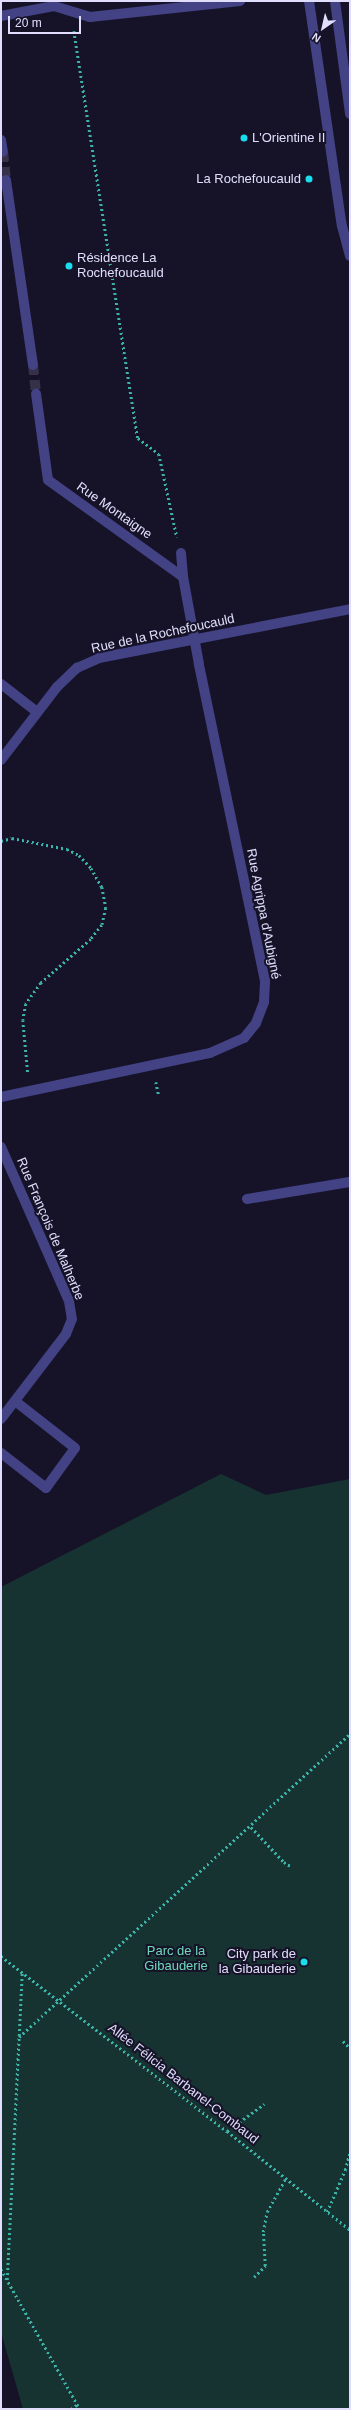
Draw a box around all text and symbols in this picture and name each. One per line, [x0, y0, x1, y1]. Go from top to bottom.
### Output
scale bar [10, 8, 83, 34]
north arrow [303, 8, 343, 48]
text: 20 m [15, 16, 42, 30]
text: N [310, 31, 323, 45]
place label: L'Orientine II [252, 130, 325, 146]
marker: L'Orientine II [239, 133, 249, 143]
place label: La Rochefoucauld [196, 171, 301, 187]
marker: La Rochefoucauld [304, 174, 314, 184]
place label: Résidence La Rochefoucauld [77, 251, 164, 282]
marker: Résidence La Rochefoucauld [64, 261, 74, 271]
street label: Rue Montaigne [73, 479, 155, 543]
street label: Rue de la Rochefoucauld [90, 611, 236, 657]
street label: Rue Agrippa d'Aubigné [243, 847, 283, 981]
street label: Rue François de Malherbe [13, 1155, 87, 1303]
park label: Parc de la Gibauderie [144, 1944, 208, 1975]
place label: City park de la Gibauderie [219, 1947, 296, 1978]
marker: City park de la Gibauderie [299, 1957, 309, 1967]
street label: Allée Félicia Barbanel-Combaud [105, 2020, 261, 2148]

